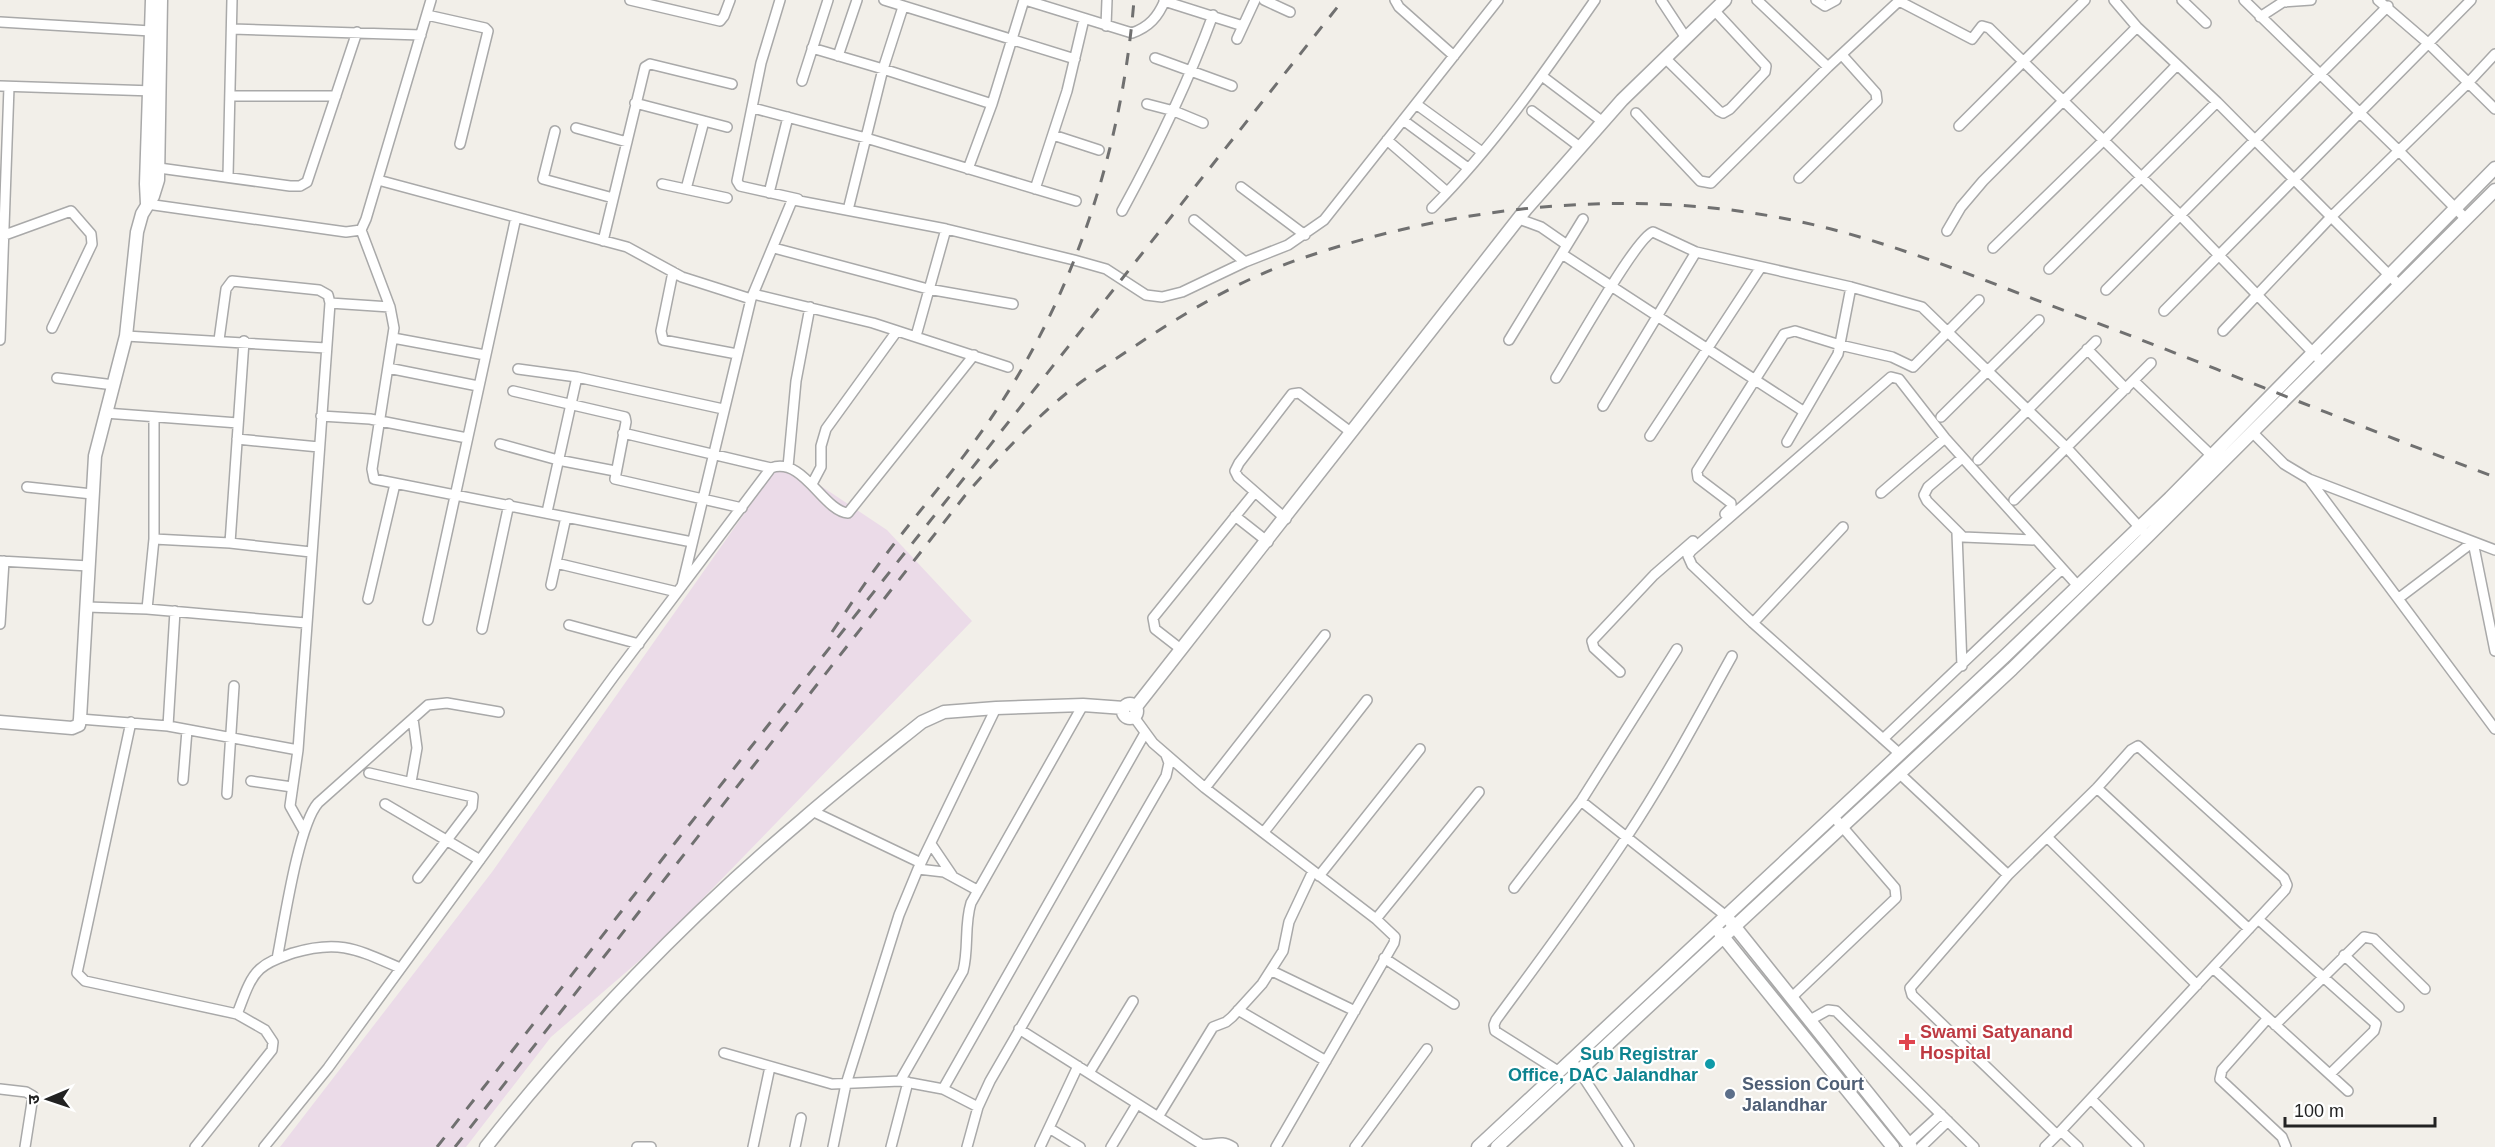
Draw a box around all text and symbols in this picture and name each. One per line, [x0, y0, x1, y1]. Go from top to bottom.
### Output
place label: Swami Satyanand Hospital [1920, 1022, 2073, 1063]
marker: Swami Satyanand Hospital [1898, 1033, 1916, 1051]
place label: Sub Registrar Office, DAC Jalandhar [1508, 1044, 1698, 1085]
marker: Sub Registrar Office, DAC Jalandhar [1703, 1057, 1717, 1071]
north arrow [18, 1069, 78, 1129]
place label: Session Court Jalandhar [1742, 1074, 1864, 1115]
marker: Session Court Jalandhar [1723, 1087, 1737, 1101]
scale bar [2285, 1090, 2435, 1128]
text: उ [25, 1094, 42, 1104]
text: 100 m [2294, 1101, 2344, 1121]

